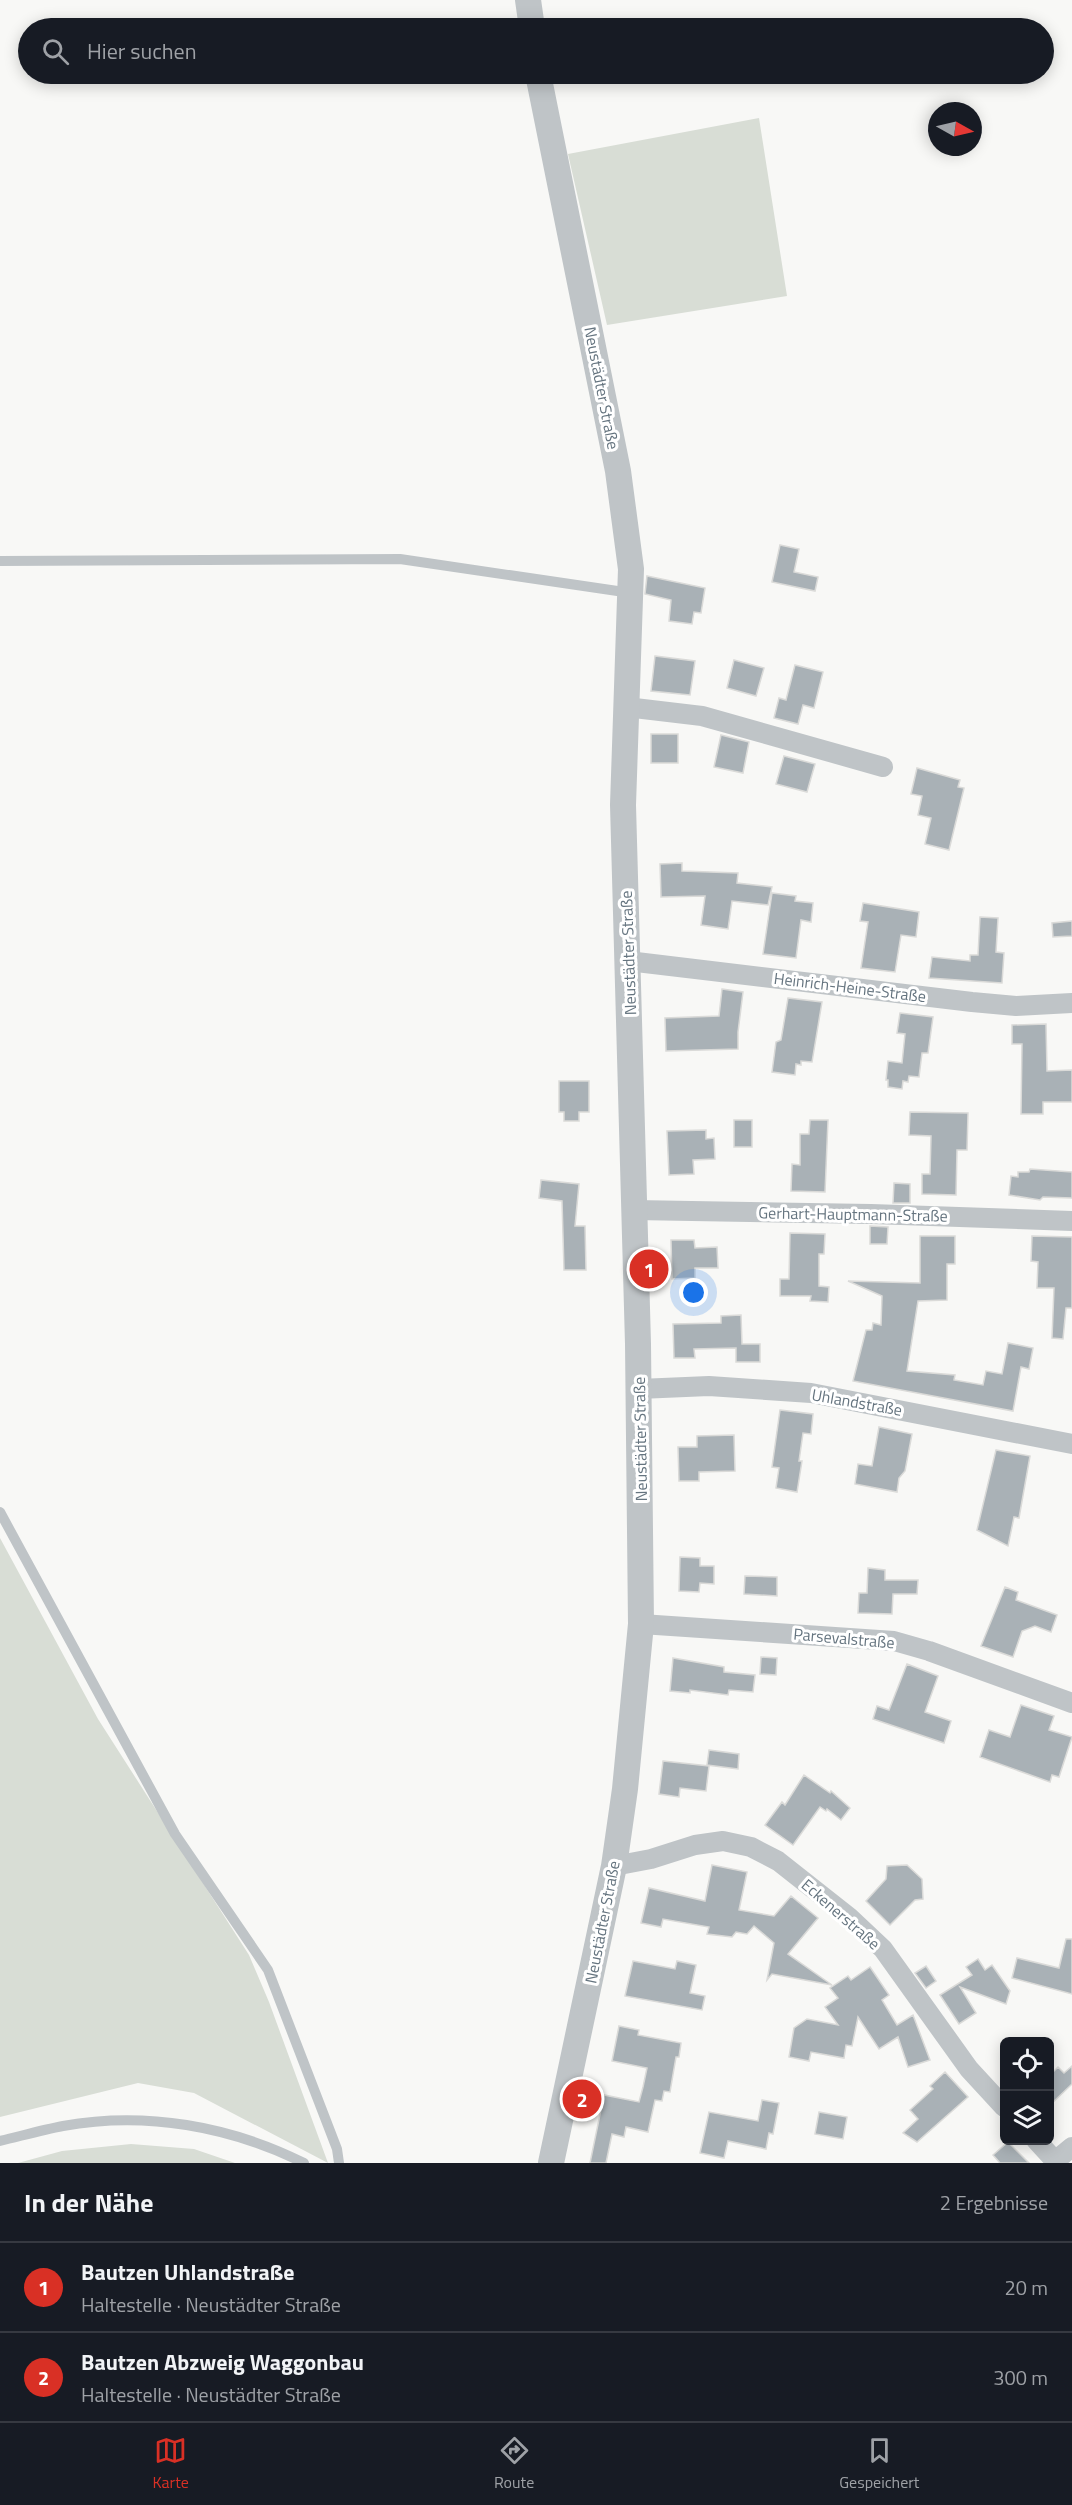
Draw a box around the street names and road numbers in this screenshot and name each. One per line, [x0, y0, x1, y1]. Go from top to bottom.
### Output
street label: Neustädter Straße [578, 325, 626, 451]
street label: Neustädter Straße [614, 890, 642, 1016]
street label: Heinrich-Heine-Straße [773, 966, 927, 1008]
street label: Gerhart-Hauptmann-Straße [758, 1200, 948, 1228]
street label: Neustädter Straße [627, 1377, 653, 1501]
street label: Uhlandstraße [810, 1382, 904, 1422]
street label: Parsevalstraße [792, 1622, 896, 1654]
street label: Neustädter Straße [578, 1859, 626, 1985]
street label: Eckenerstraße [796, 1873, 886, 1955]

